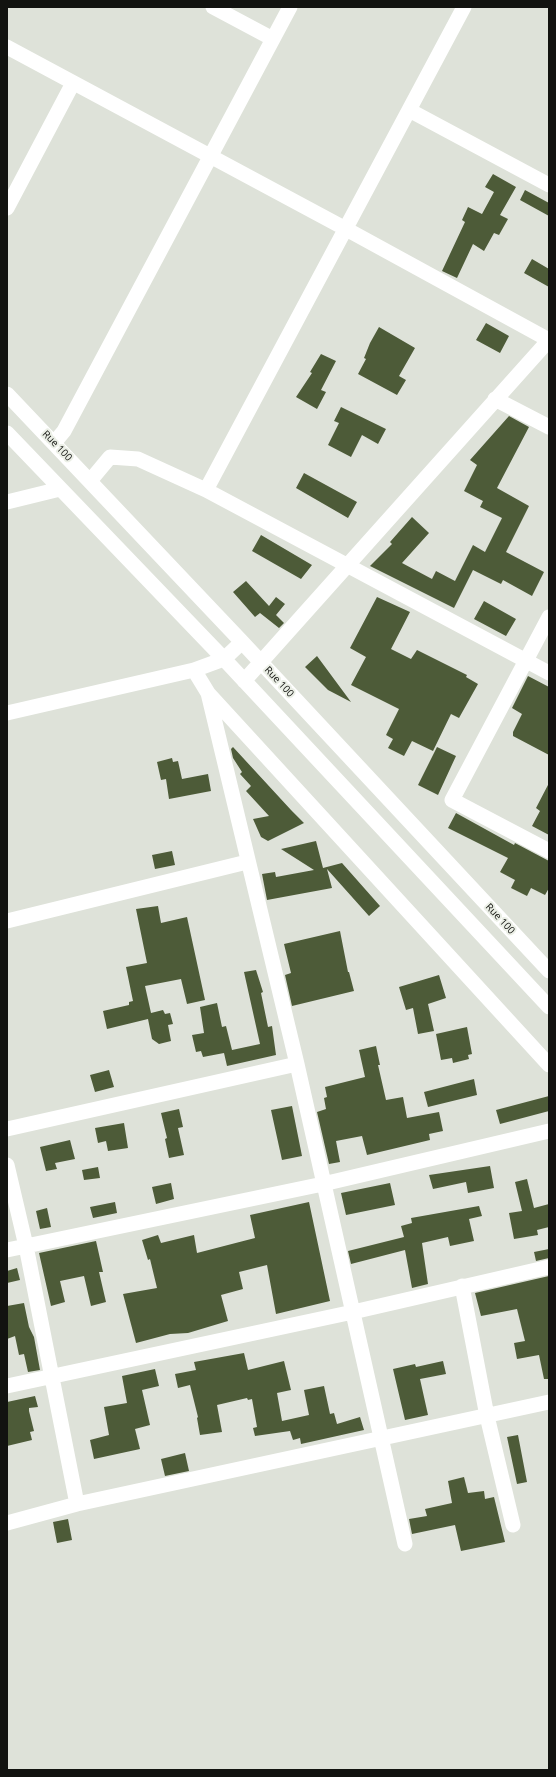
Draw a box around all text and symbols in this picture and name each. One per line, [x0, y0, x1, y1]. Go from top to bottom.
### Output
street label: Rue 100 [40, 428, 74, 464]
street label: Rue 100 [262, 664, 296, 700]
street label: Rue 100 [483, 901, 517, 937]

